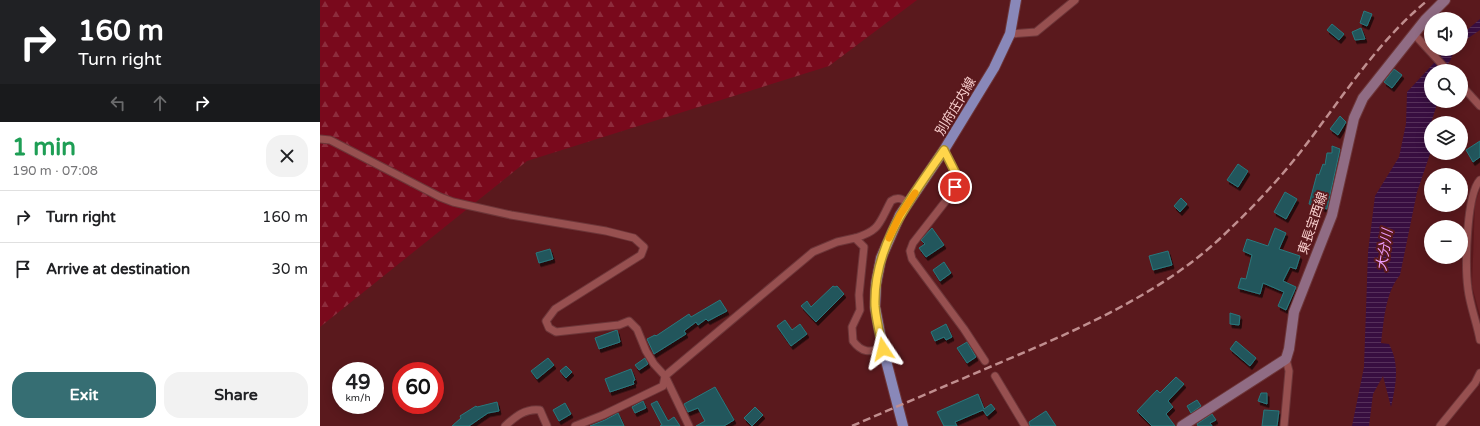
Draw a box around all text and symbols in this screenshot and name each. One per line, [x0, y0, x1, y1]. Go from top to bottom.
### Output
map controls [1424, 12, 1468, 264]
button: sound [1424, 12, 1468, 56]
text: 160 m [78, 14, 164, 48]
icon: right [12, 16, 64, 68]
text: Turn right [78, 48, 162, 70]
button: search [1424, 64, 1468, 108]
street label: 別府庄内線 [932, 75, 979, 138]
icon: left [107, 92, 129, 114]
icon: ahead [149, 92, 171, 114]
icon: right [191, 92, 213, 114]
button: layers [1424, 116, 1468, 160]
text: 1 min [12, 133, 76, 162]
button: close [266, 135, 308, 177]
text: 190 m · 07:08 [12, 163, 98, 179]
button: + [1424, 168, 1468, 212]
pin [938, 170, 972, 204]
icon: arrive [944, 176, 966, 198]
street label: 東長宝西線 [1295, 190, 1331, 257]
icon: right [12, 206, 34, 228]
text: Turn right [46, 208, 116, 226]
text: 160 m [262, 208, 308, 226]
button: − [1424, 220, 1468, 264]
water label: 大分川 [1373, 226, 1396, 272]
icon: arrive [12, 258, 34, 280]
text: Arrive at destination [46, 260, 190, 278]
text: 30 m [271, 260, 308, 278]
position arrow [862, 328, 904, 370]
speed limit sign: 60 [392, 362, 444, 414]
text: 49 [345, 371, 371, 395]
button: Exit [12, 372, 156, 418]
button: Share [164, 372, 308, 418]
text: km/h [345, 392, 371, 404]

